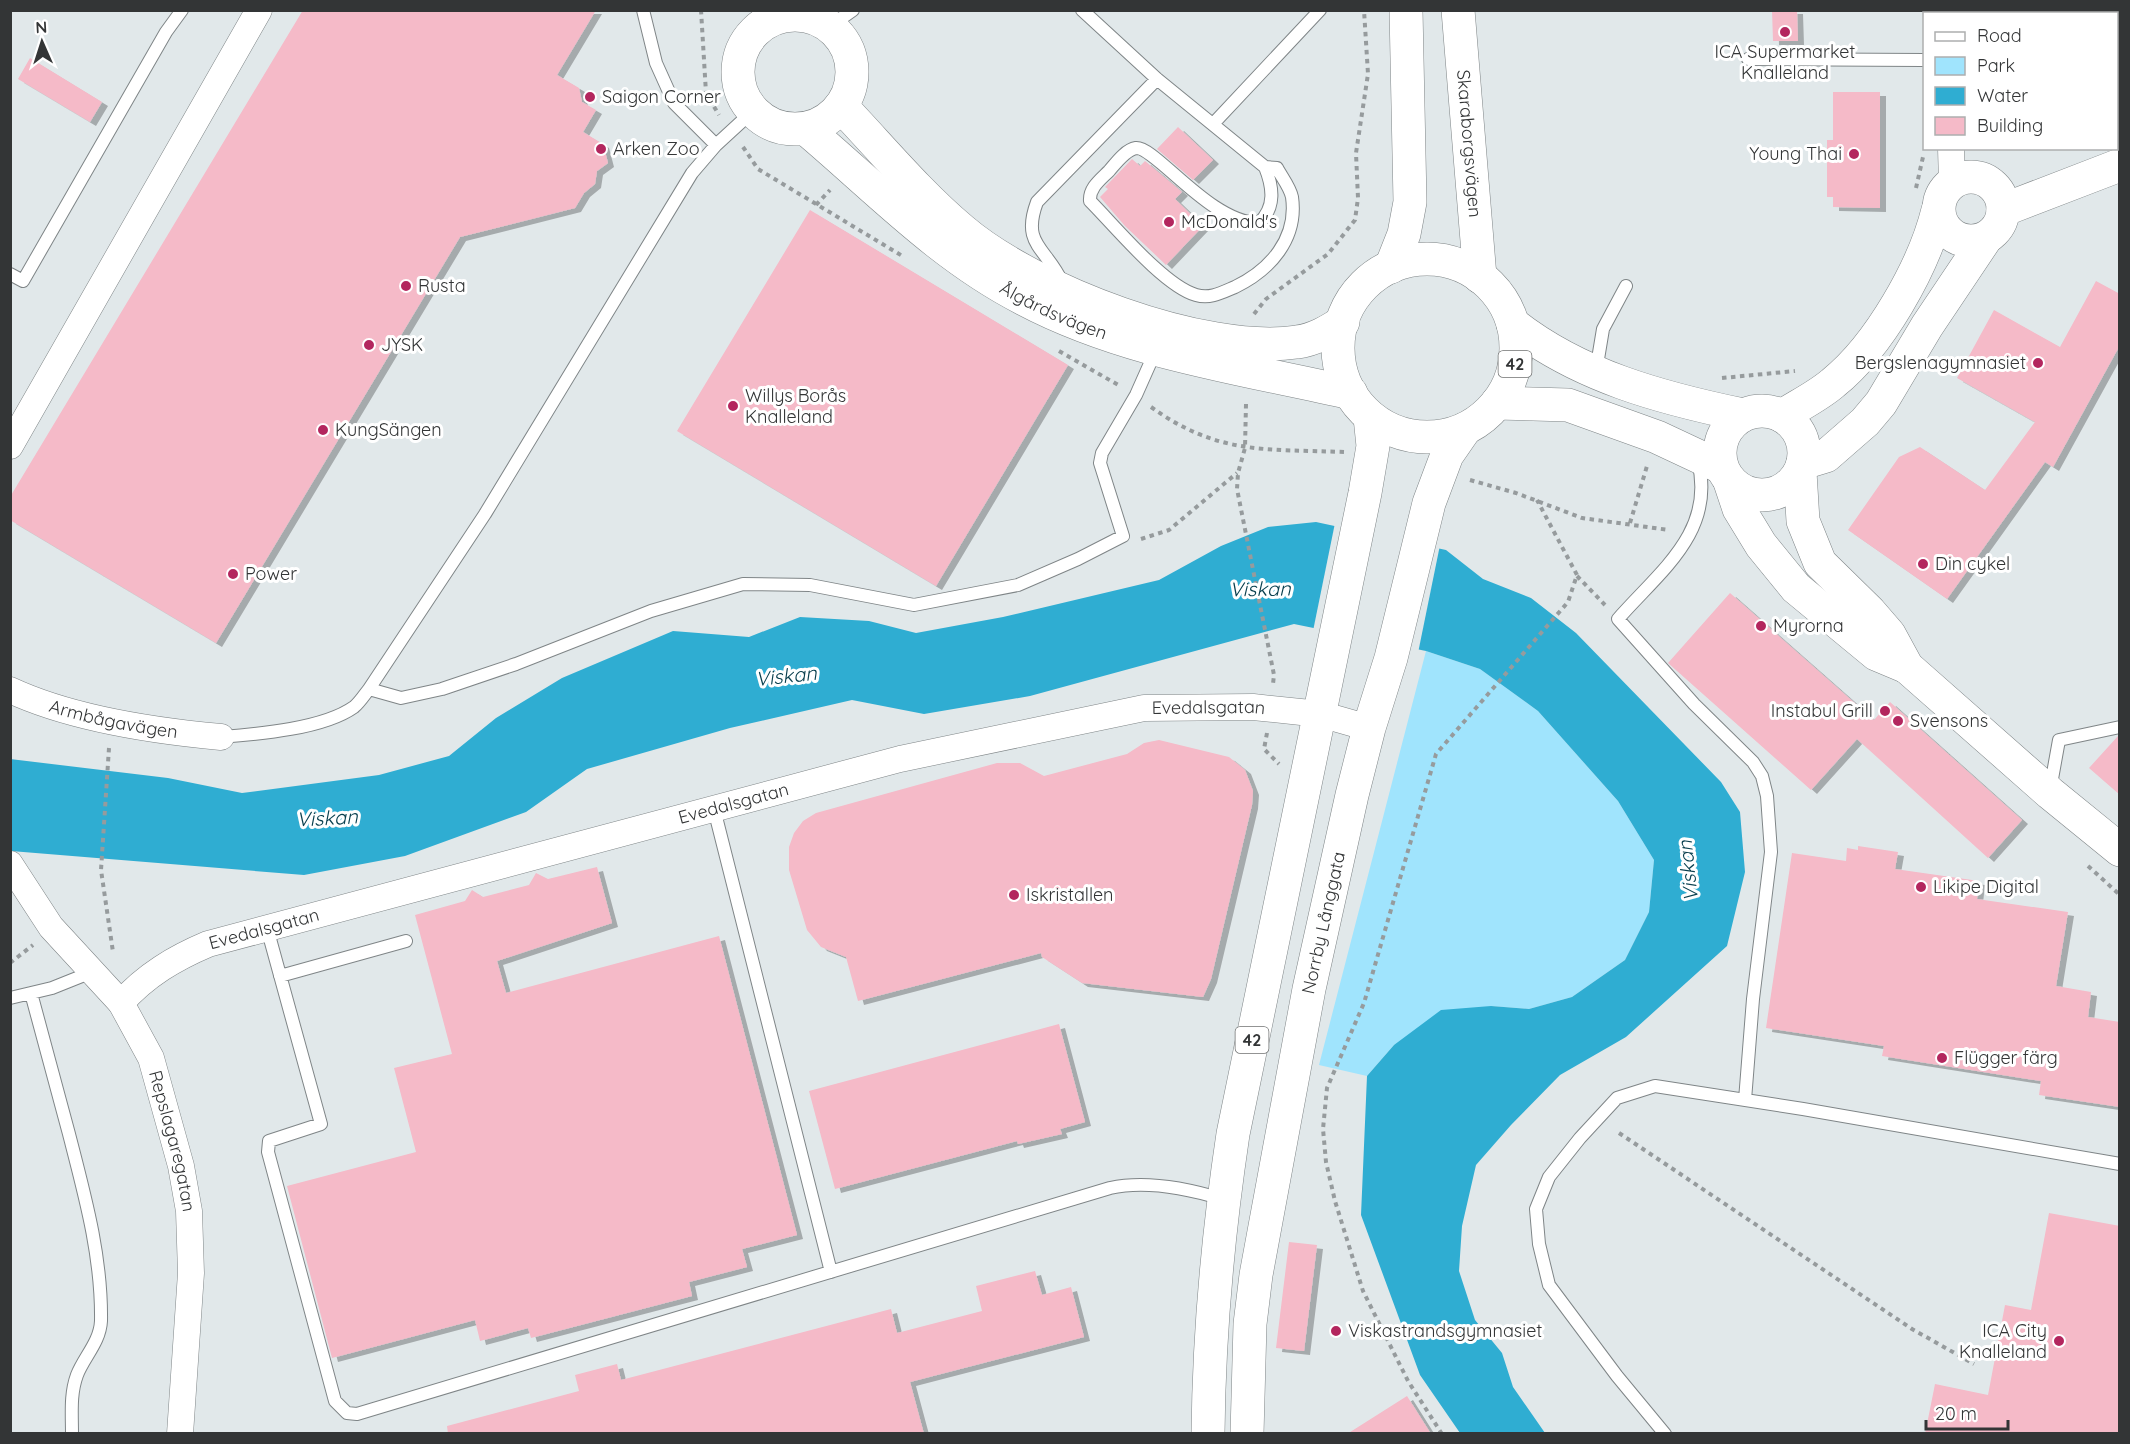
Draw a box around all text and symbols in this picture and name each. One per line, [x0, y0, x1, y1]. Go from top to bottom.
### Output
north arrow [12, 12, 72, 72]
legend [1923, 12, 2118, 150]
text: N [35, 17, 48, 37]
text: Road [1977, 24, 2022, 47]
marker: ICA Supermarket Knalleland [1778, 25, 1792, 39]
place label: ICA Supermarket Knalleland [1715, 40, 1855, 84]
text: Park [1977, 54, 2015, 77]
street label: Skaraborgsvägen [1452, 69, 1487, 218]
text: Water [1977, 84, 2028, 107]
place label: Saigon Corner [602, 85, 721, 108]
marker: Saigon Corner [583, 90, 597, 104]
text: Building [1977, 114, 2043, 137]
place label: Arken Zoo [613, 137, 700, 160]
marker: Arken Zoo [594, 142, 608, 156]
place label: Young Thai [1749, 142, 1842, 165]
marker: Young Thai [1847, 147, 1861, 161]
place label: McDonald's [1181, 210, 1277, 233]
marker: McDonald's [1162, 215, 1176, 229]
place label: Rusta [418, 274, 466, 297]
street label: Ålgårdsvägen [996, 276, 1110, 344]
marker: Rusta [399, 279, 413, 293]
place label: JYSK [381, 333, 423, 356]
marker: JYSK [362, 338, 376, 352]
road number: 42 [1498, 351, 1532, 377]
place label: Bergslenagymnasiet [1855, 351, 2026, 374]
marker: Bergslenagymnasiet [2031, 356, 2045, 370]
place label: Willys Borås Knalleland [745, 384, 846, 428]
marker: Willys Borås Knalleland [726, 399, 740, 413]
place label: KungSängen [335, 418, 442, 441]
marker: KungSängen [316, 423, 330, 437]
place label: Din cykel [1935, 552, 2010, 575]
marker: Din cykel [1916, 557, 1930, 571]
place label: Power [245, 562, 297, 585]
marker: Power [226, 567, 240, 581]
water label: Viskan [1229, 575, 1291, 602]
place label: Myrorna [1773, 614, 1844, 637]
marker: Myrorna [1754, 619, 1768, 633]
water label: Viskan [754, 660, 818, 691]
street label: Armbågavägen [46, 694, 179, 743]
street label: Evedalsgatan [1152, 695, 1266, 719]
place label: Instabul Grill [1771, 699, 1873, 722]
marker: Instabul Grill [1878, 704, 1892, 718]
place label: Svensons [1910, 709, 1988, 732]
marker: Svensons [1891, 714, 1905, 728]
street label: Evedalsgatan [676, 777, 791, 829]
water label: Viskan [296, 803, 359, 832]
water label: Viskan [1672, 839, 1703, 903]
street label: Norrby Långgata [1296, 849, 1350, 996]
place label: Likipe Digital [1933, 875, 2039, 898]
marker: Likipe Digital [1914, 880, 1928, 894]
place label: Iskristallen [1026, 883, 1113, 906]
marker: Iskristallen [1007, 888, 1021, 902]
street label: Evedalsgatan [206, 903, 322, 954]
road number: 42 [1236, 1027, 1268, 1053]
place label: Flügger färg [1954, 1046, 2058, 1069]
marker: Flügger färg [1935, 1051, 1949, 1065]
street label: Repslagaregatan [144, 1068, 201, 1213]
place label: Viskastrandsgymnasiet [1348, 1319, 1542, 1342]
place label: ICA City Knalleland [1959, 1319, 2047, 1363]
marker: Viskastrandsgymnasiet [1329, 1324, 1343, 1338]
marker: ICA City Knalleland [2052, 1334, 2066, 1348]
scale bar [1926, 1393, 2008, 1431]
text: 20 m [1935, 1402, 1977, 1425]

